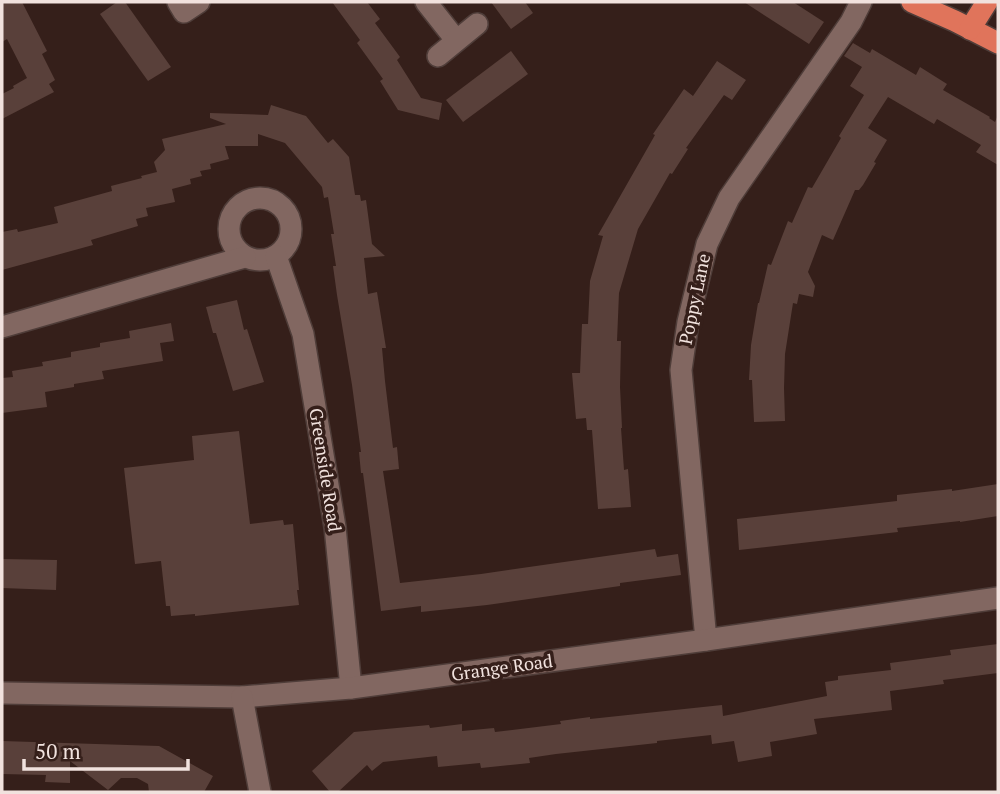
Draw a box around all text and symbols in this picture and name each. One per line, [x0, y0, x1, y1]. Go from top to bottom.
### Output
street label: Poppy Lane [673, 251, 715, 346]
street label: Greenside Road [304, 406, 348, 533]
street label: Grange Road [450, 648, 554, 686]
scale bar [24, 728, 189, 772]
text: 50 m [35, 737, 81, 765]

